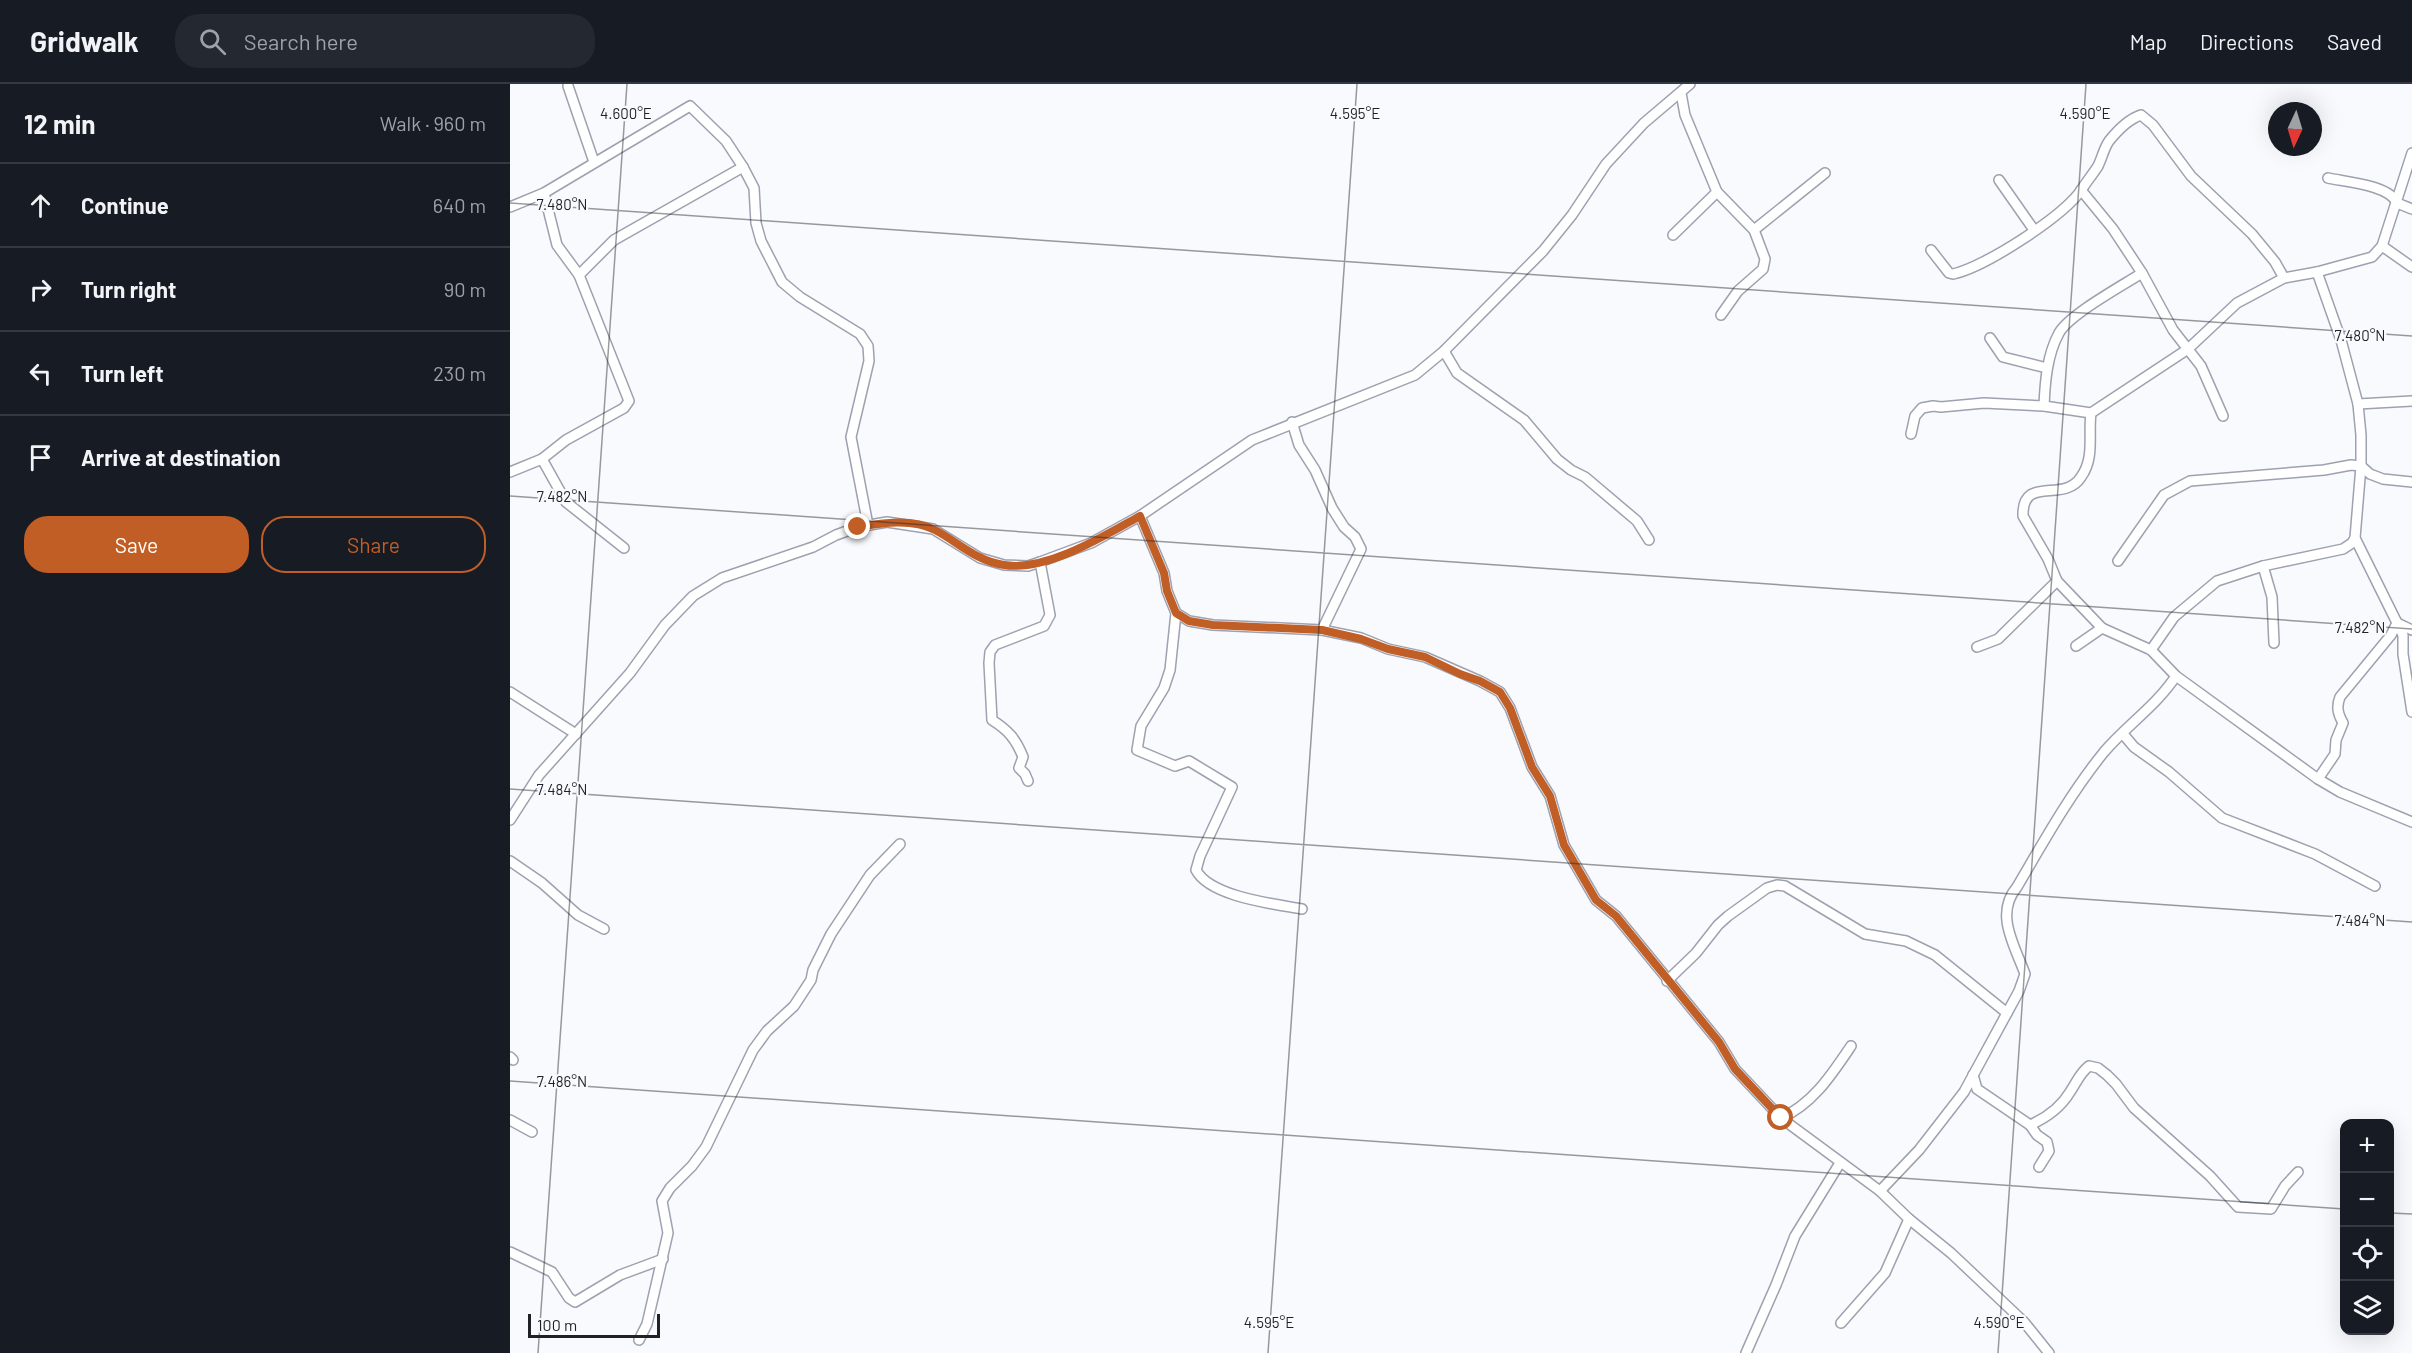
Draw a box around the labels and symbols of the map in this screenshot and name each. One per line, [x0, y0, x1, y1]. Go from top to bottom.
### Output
north arrow [2268, 102, 2322, 156]
text: 4.600°E [600, 104, 652, 122]
text: 4.595°E [1330, 104, 1380, 122]
text: 4.590°E [2059, 104, 2111, 122]
text: 7.480°N [536, 195, 588, 213]
text: 7.480°N [2334, 326, 2386, 344]
text: 7.482°N [537, 487, 587, 505]
route end [844, 513, 870, 539]
text: 7.482°N [2335, 618, 2385, 636]
text: 7.484°N [537, 780, 587, 798]
text: 7.484°N [2335, 911, 2385, 929]
text: 7.486°N [537, 1072, 587, 1090]
route start [1767, 1104, 1793, 1130]
scale bar [528, 1311, 660, 1338]
text: 4.595°E [1244, 1313, 1294, 1331]
text: 4.590°E [1973, 1313, 2025, 1331]

